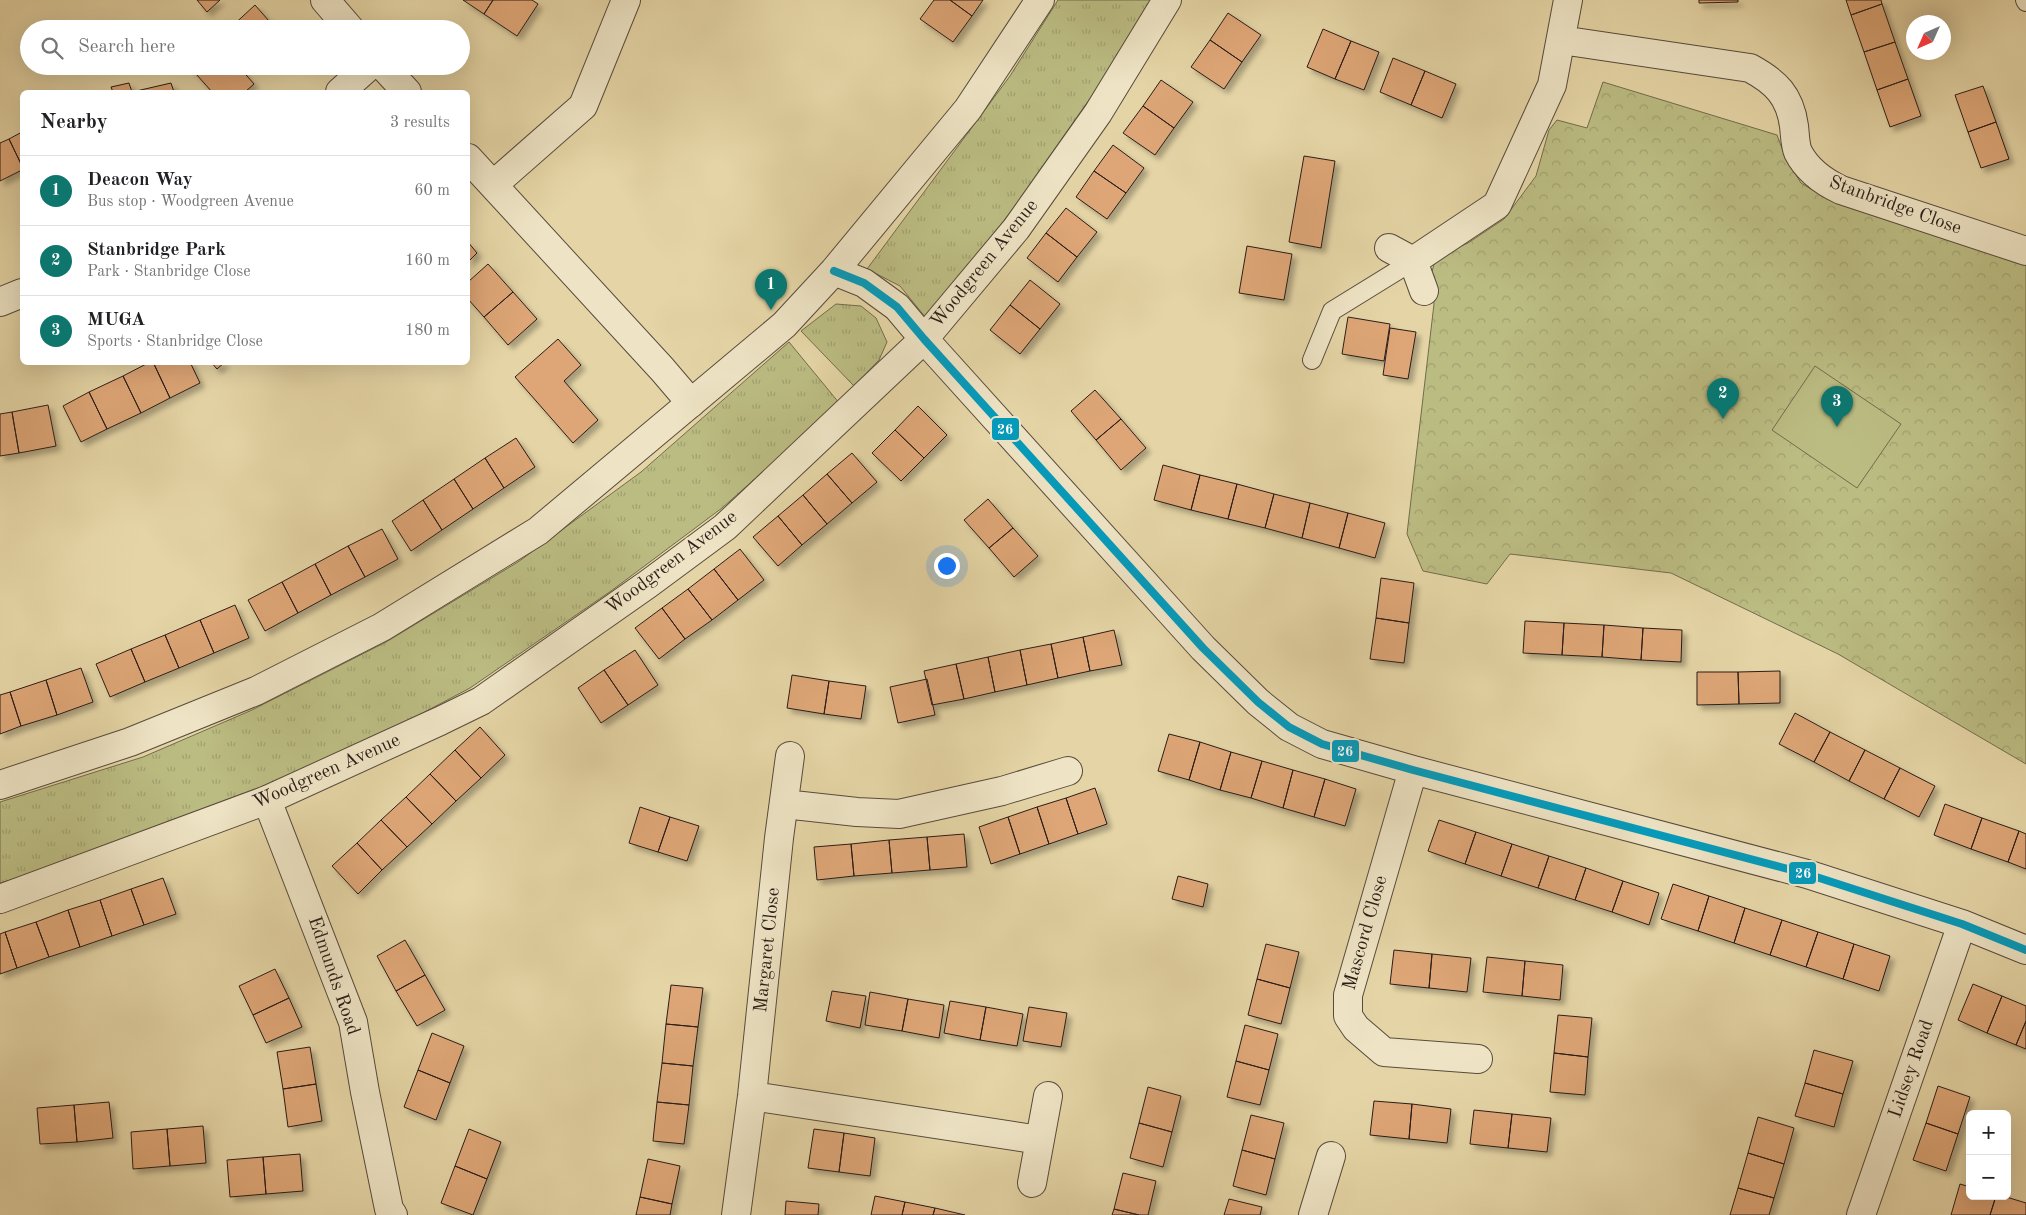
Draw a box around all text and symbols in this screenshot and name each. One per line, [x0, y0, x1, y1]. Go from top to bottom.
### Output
north arrow [1906, 15, 1951, 60]
search box [20, 20, 470, 75]
icon: search [38, 34, 66, 62]
text: Search here [78, 38, 175, 57]
text: Nearby [40, 112, 108, 133]
text: 3 results [390, 115, 450, 131]
text: Deacon Way [87, 171, 193, 190]
street label: Stanbridge Close [1826, 173, 1964, 239]
text: 1 [51, 183, 61, 199]
text: 60 m [414, 183, 450, 199]
text: Bus stop · Woodgreen Avenue [87, 194, 294, 210]
street label: Woodgreen Avenue [928, 196, 1042, 332]
text: Stanbridge Park [87, 241, 226, 260]
text: 2 [51, 253, 61, 269]
text: 160 m [405, 253, 450, 269]
text: Park · Stanbridge Close [87, 264, 251, 280]
pin: 1 [755, 269, 787, 310]
text: MUGA [87, 311, 145, 330]
text: 3 [51, 323, 61, 339]
text: 180 m [405, 323, 450, 339]
text: Sports · Stanbridge Close [87, 334, 263, 350]
pin: 2 [1707, 378, 1739, 419]
pin: 3 [1821, 386, 1853, 427]
line badge: 26 [991, 417, 1020, 441]
text: 26 [997, 423, 1013, 437]
street label: Woodgreen Avenue [603, 508, 741, 618]
your location [934, 553, 960, 579]
street label: Woodgreen Avenue [251, 731, 403, 813]
line badge: 26 [1331, 739, 1360, 763]
text: 26 [1337, 745, 1353, 759]
line badge: 26 [1788, 861, 1817, 885]
text: 26 [1795, 867, 1811, 881]
street label: Mascord Close [1341, 873, 1391, 993]
street label: Margaret Close [752, 887, 784, 1013]
street label: Edmunds Road [304, 914, 362, 1038]
street label: Lidsey Road [1886, 1017, 1938, 1121]
map controls [1966, 1110, 2011, 1200]
button: + [1966, 1110, 2011, 1155]
button: − [1966, 1155, 2011, 1200]

